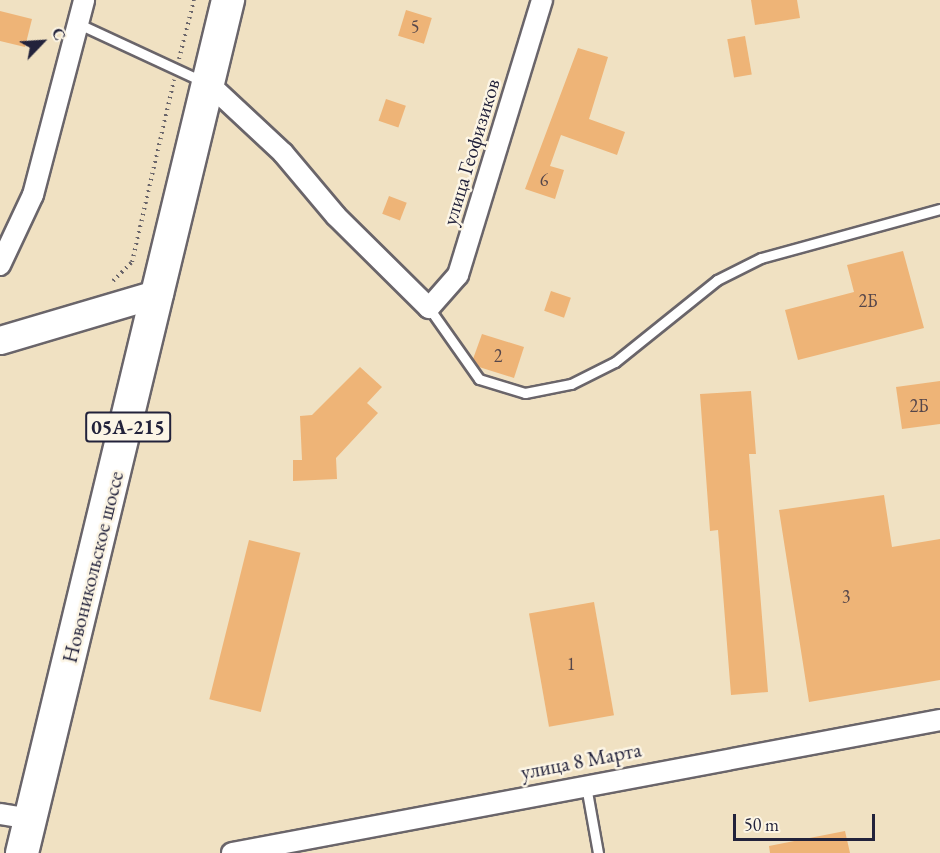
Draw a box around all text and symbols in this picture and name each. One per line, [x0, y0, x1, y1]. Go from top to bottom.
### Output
north arrow [12, 12, 72, 72]
house number: 5 [411, 16, 419, 38]
text: С [47, 25, 71, 44]
street label: улица Геофизиков [437, 76, 505, 228]
house number: 6 [540, 169, 548, 191]
house number: 2Б [858, 290, 878, 312]
house number: 2 [494, 345, 502, 367]
house number: 2Б [909, 395, 929, 417]
road number: 05А-215 [84, 410, 172, 444]
street label: Новоникольское шоссе [57, 468, 129, 666]
house number: 3 [842, 586, 850, 608]
house number: 1 [567, 653, 575, 675]
street label: улица 8 Марта [519, 737, 643, 785]
scale bar [736, 802, 878, 840]
text: 50 m [744, 813, 779, 836]

